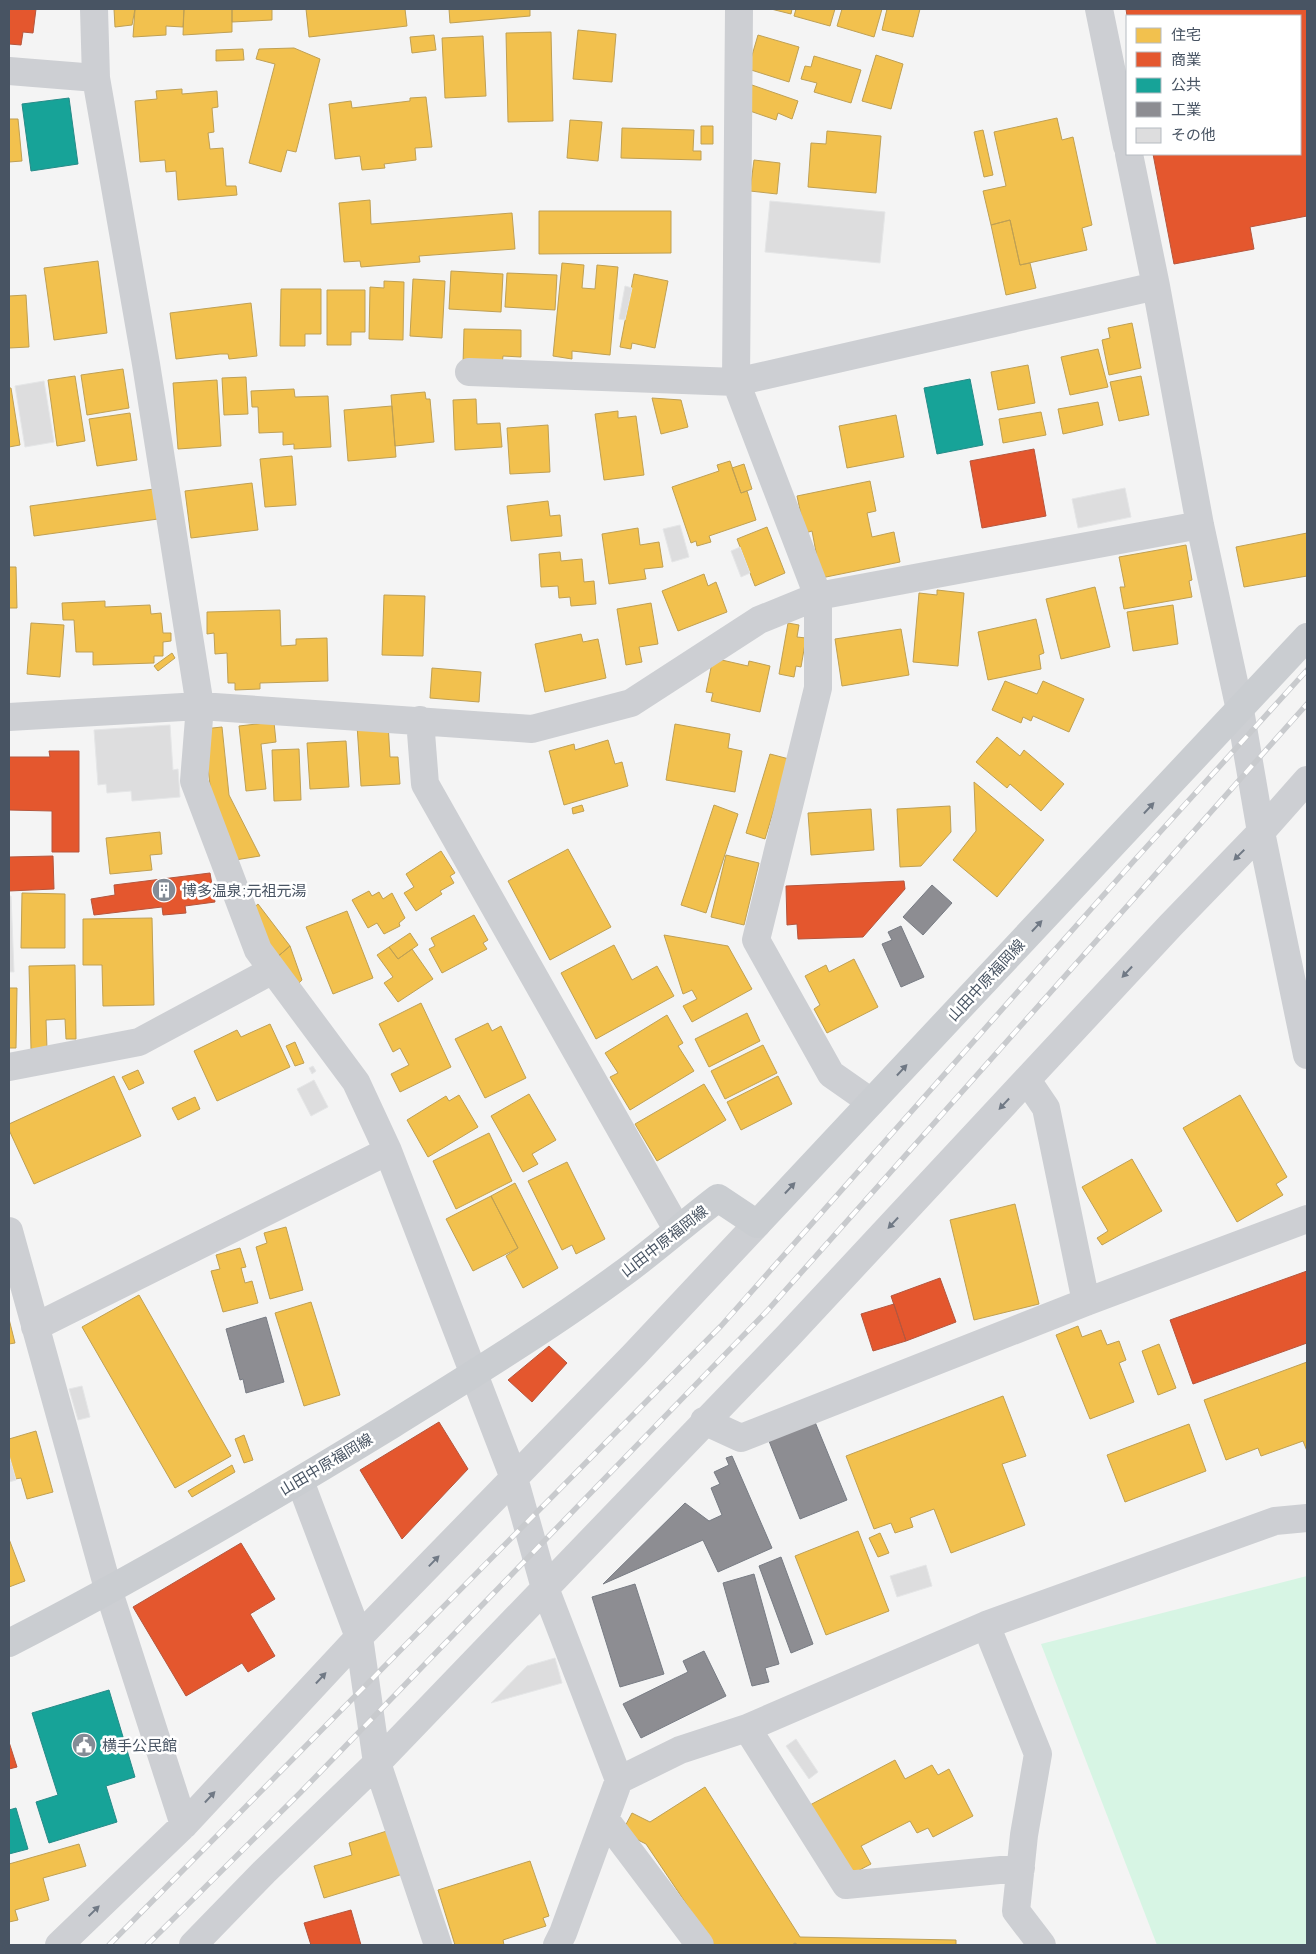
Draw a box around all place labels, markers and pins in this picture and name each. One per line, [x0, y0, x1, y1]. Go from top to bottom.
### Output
building icon: 博多温泉;元祖元湯 [151, 877, 177, 903]
place label: 博多温泉;元祖元湯 [182, 880, 307, 901]
public building icon: 横手公民館 [71, 1732, 97, 1758]
place label: 横手公民館 [102, 1735, 177, 1756]

